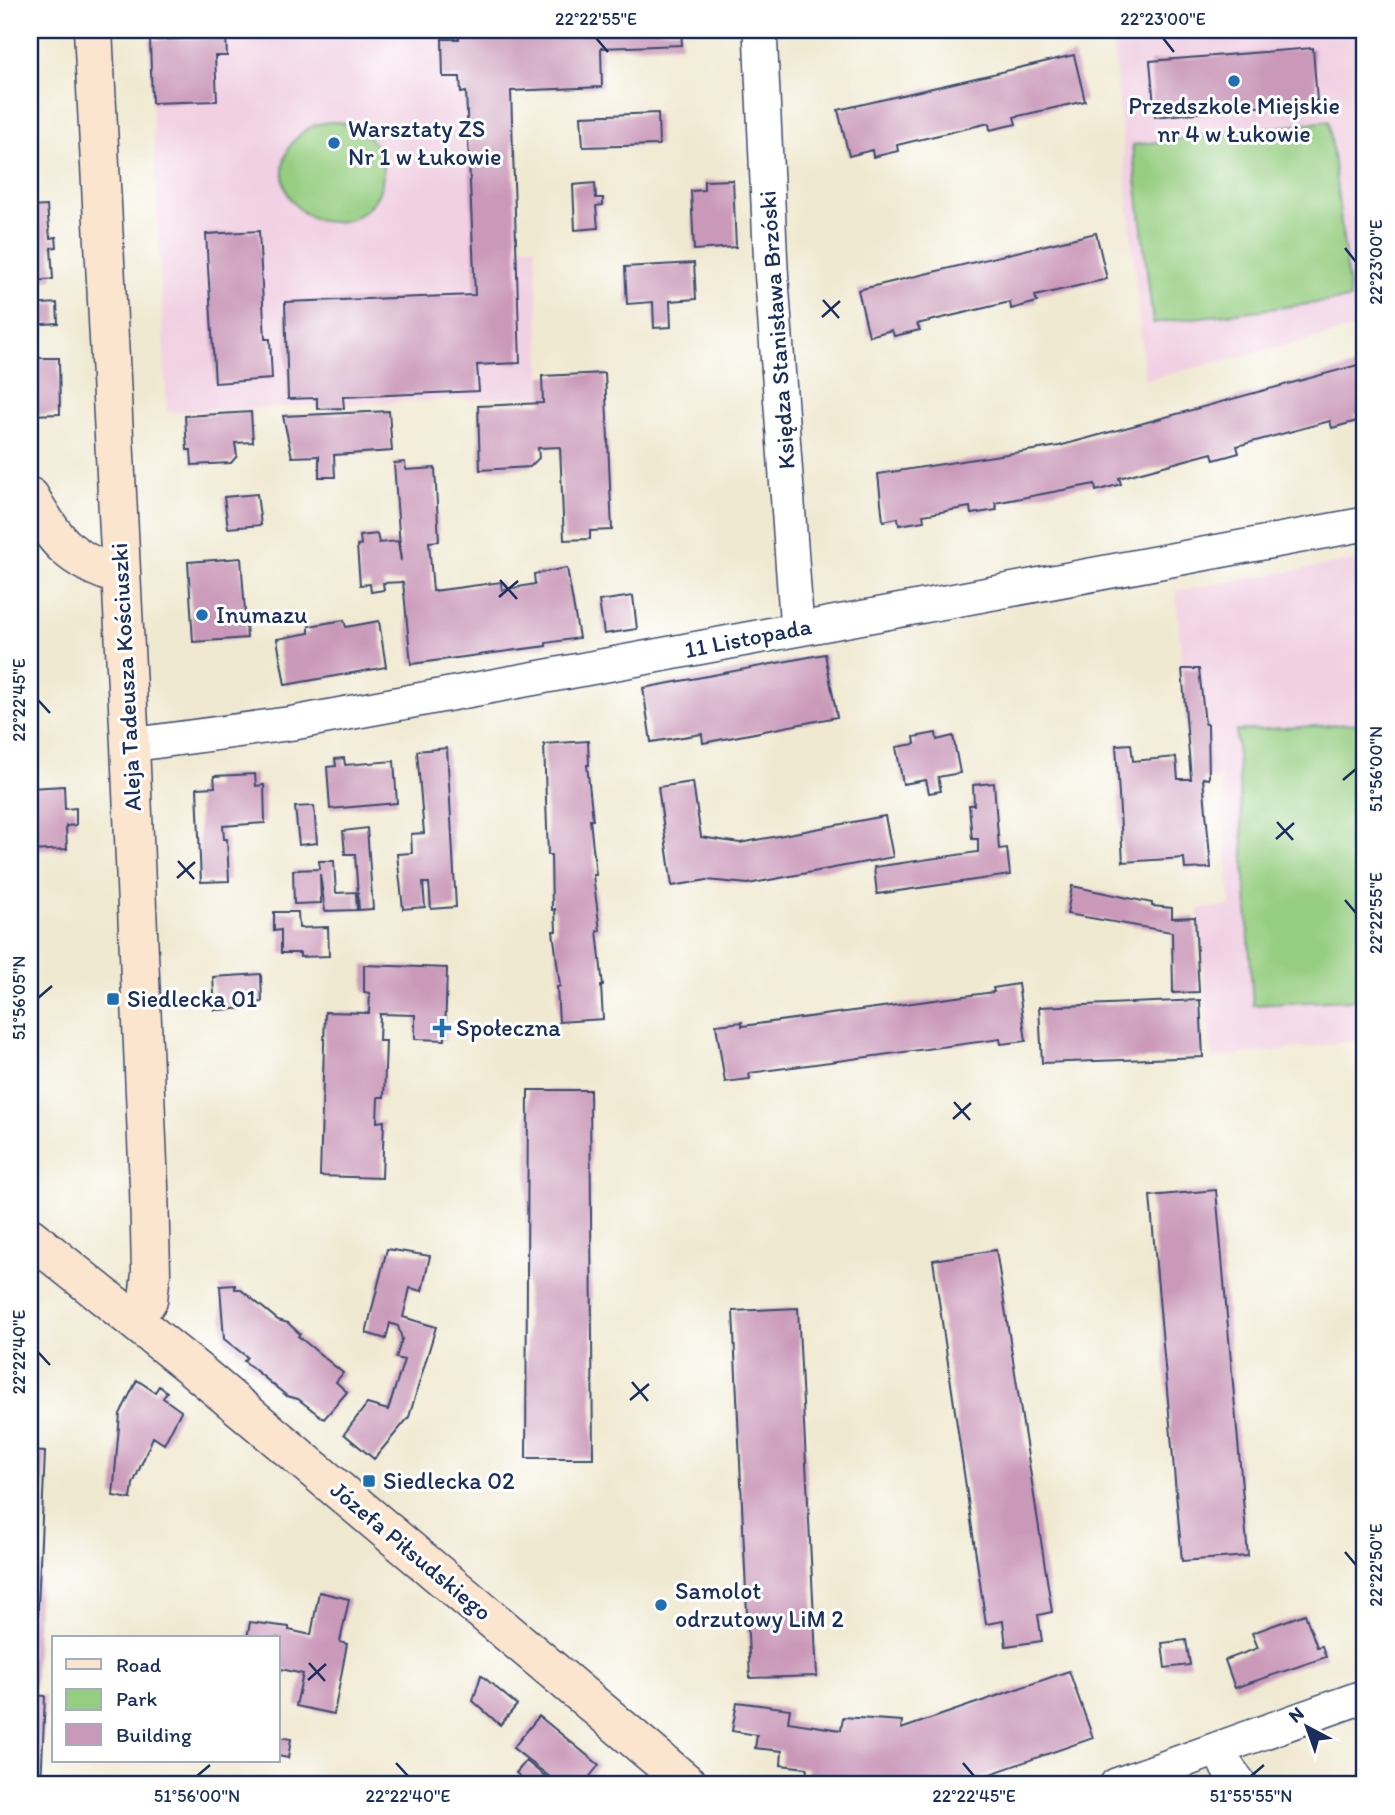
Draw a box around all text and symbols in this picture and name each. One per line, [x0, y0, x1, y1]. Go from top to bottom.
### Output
text: 22°22'55"E [555, 8, 637, 30]
text: 22°23'00"E [1120, 8, 1206, 30]
marker: Przedszkole Miejskie nr 4 w Łukowie [1226, 73, 1242, 89]
place label: Przedszkole Miejskie nr 4 w Łukowie [1128, 91, 1340, 148]
place label: Warsztaty ZS Nr 1 w Łukowie [348, 114, 501, 171]
marker: Warsztaty ZS Nr 1 w Łukowie [326, 135, 342, 151]
street label: Księdza Stanisława Brzóski [752, 190, 801, 470]
text: 22°23'00"E [1365, 219, 1387, 305]
street label: Aleja Tadeusza Kościuszki [104, 542, 147, 812]
place label: Inumazu [216, 600, 307, 629]
marker: Inumazu [194, 607, 210, 623]
street label: 11 Listopada [682, 611, 814, 664]
text: 22°22'45"E [8, 658, 30, 742]
text: 51°56'00"N [1365, 726, 1387, 812]
text: 22°22'55"E [1365, 872, 1387, 954]
text: 51°56'05"N [8, 956, 30, 1040]
place label: Siedlecka 01 [127, 984, 257, 1013]
marker: Siedlecka 01 [105, 991, 121, 1007]
place label: Społeczna [456, 1013, 561, 1042]
marker: Społeczna [434, 1020, 450, 1036]
text: 22°22'40"E [8, 1309, 30, 1394]
place label: Siedlecka 02 [383, 1466, 515, 1495]
marker: Siedlecka 02 [361, 1473, 377, 1489]
street label: Józefa Piłsudskiego [325, 1475, 498, 1627]
text: 22°22'50"E [1365, 1523, 1387, 1607]
place label: Samolot odrzutowy LiM 2 [675, 1576, 844, 1633]
marker: Samolot odrzutowy LiM 2 [653, 1597, 669, 1613]
legend [52, 1636, 280, 1762]
text: Road [116, 1652, 162, 1677]
text: Park [116, 1686, 158, 1711]
north arrow [1272, 1692, 1342, 1762]
text: N [1284, 1702, 1309, 1727]
text: Building [116, 1722, 192, 1747]
text: 51°56'00"N [154, 1785, 240, 1807]
text: 22°22'40"E [366, 1785, 451, 1807]
text: 22°22'45"E [932, 1785, 1016, 1807]
text: 51°55'55"N [1210, 1785, 1292, 1807]

